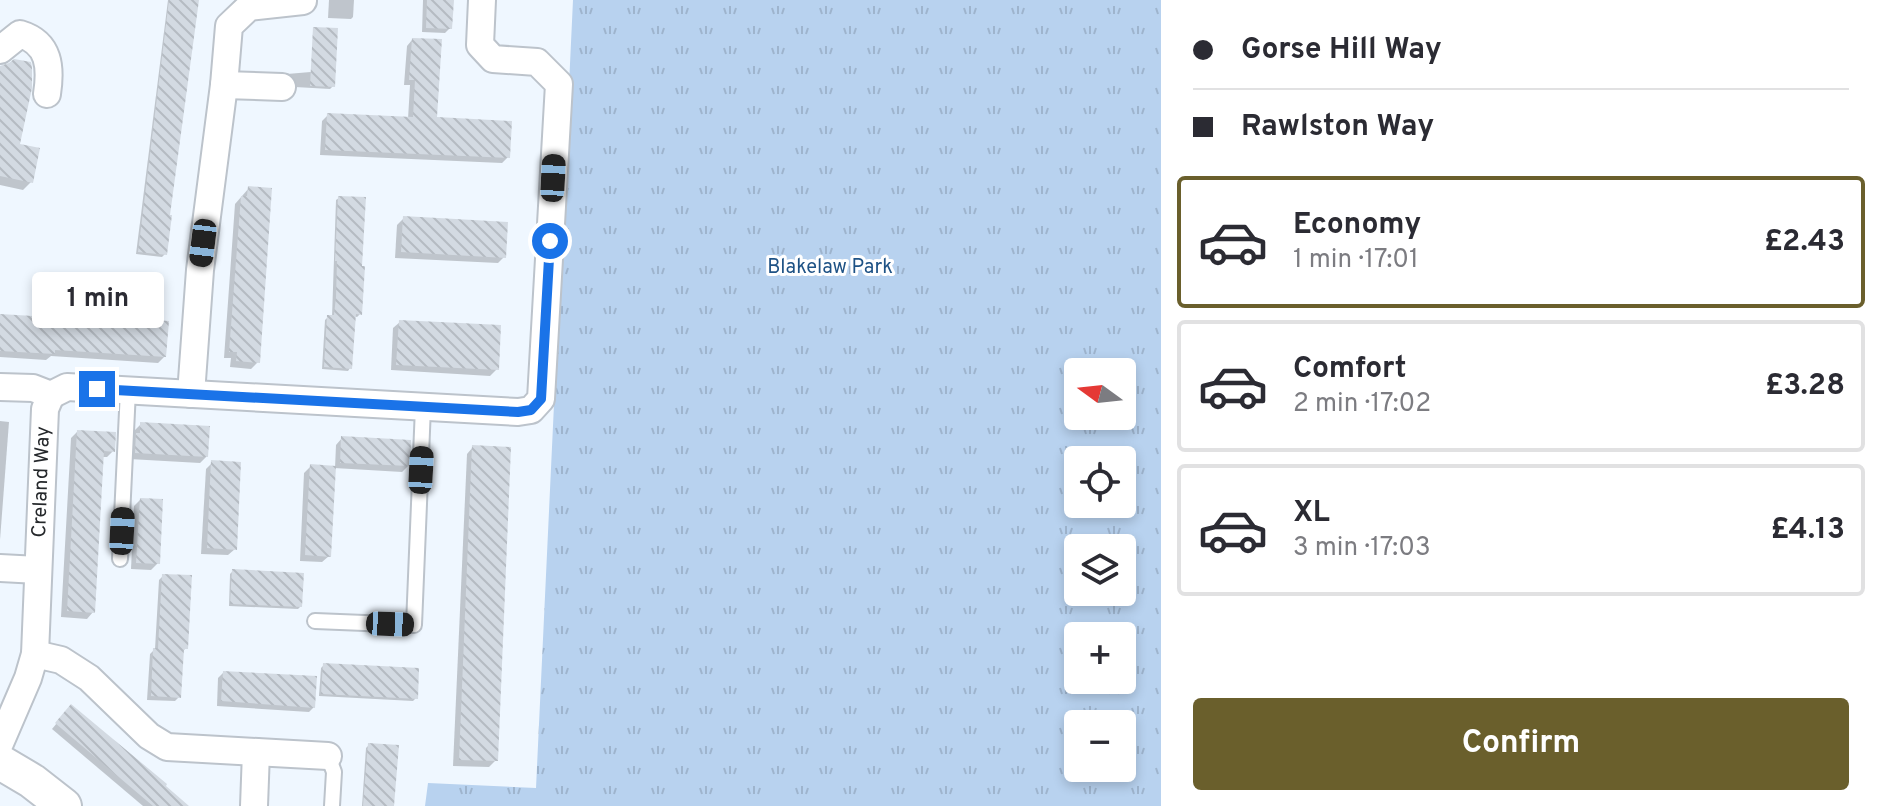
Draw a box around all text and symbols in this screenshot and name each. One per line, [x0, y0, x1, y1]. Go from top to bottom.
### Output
text: Gorse Hill Way [1241, 32, 1442, 69]
text: Rawlston Way [1241, 109, 1434, 146]
car [540, 153, 566, 203]
icon: car [1197, 206, 1269, 278]
text: Economy [1293, 207, 1421, 244]
car [188, 218, 218, 268]
route start [532, 223, 568, 259]
text: £2.43 [1764, 224, 1845, 261]
text: 1 min · 17:01 [1293, 244, 1419, 277]
park label: Blakelaw Park [767, 255, 893, 281]
callout: 1 min [31, 273, 163, 329]
text: 1 min [67, 283, 129, 316]
icon: car [1197, 350, 1269, 422]
text: Comfort [1293, 351, 1406, 388]
north arrow [1064, 358, 1136, 430]
map controls [1064, 358, 1136, 782]
text: £3.28 [1765, 368, 1845, 405]
route end [79, 371, 115, 407]
text: 2 min · 17:02 [1293, 388, 1431, 421]
street label: Creland Way [27, 426, 57, 538]
car [408, 445, 434, 495]
button: locate [1064, 446, 1136, 518]
icon: car [1197, 494, 1269, 566]
text: XL [1293, 495, 1330, 532]
car [109, 506, 135, 556]
text: £4.13 [1770, 512, 1845, 549]
text: 3 min · 17:03 [1293, 532, 1431, 565]
button: layers [1064, 534, 1136, 606]
car [366, 611, 414, 637]
button: + [1064, 622, 1136, 694]
button: Confirm [1193, 698, 1849, 790]
button: − [1064, 710, 1136, 782]

